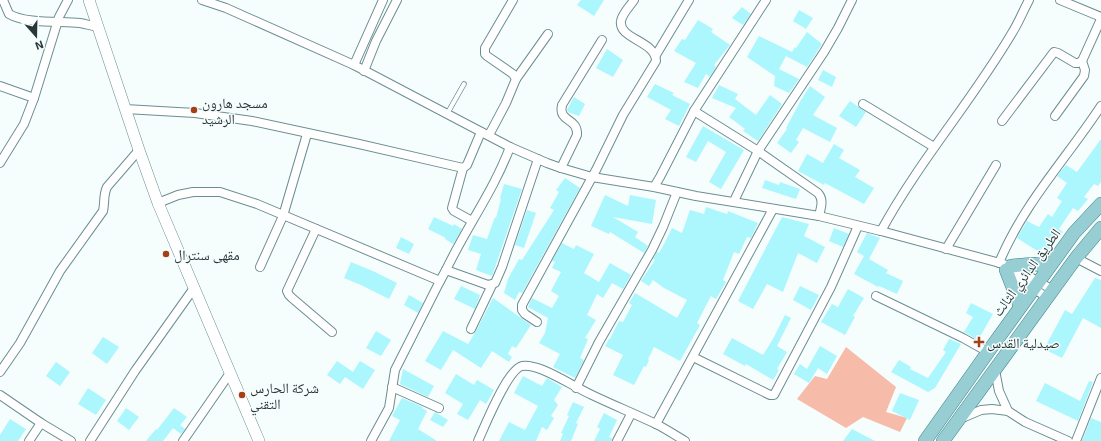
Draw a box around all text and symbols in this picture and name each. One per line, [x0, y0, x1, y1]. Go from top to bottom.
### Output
north arrow [16, 16, 56, 56]
text: N [34, 38, 46, 53]
place label: مسجد هارون الرشيد [202, 94, 268, 128]
marker: مسجد هارون الرشيد [189, 105, 199, 115]
street label: الطريق الدائري الثالث [988, 225, 1066, 321]
place label: مقهى سنترال [174, 246, 240, 264]
marker: مقهى سنترال [161, 249, 171, 259]
place label: صيدلية القدس [987, 334, 1060, 352]
marker: صيدلية القدس [974, 337, 984, 347]
place label: شركة الحارس التقني [250, 379, 319, 415]
marker: شركة الحارس التقني [237, 390, 247, 400]

